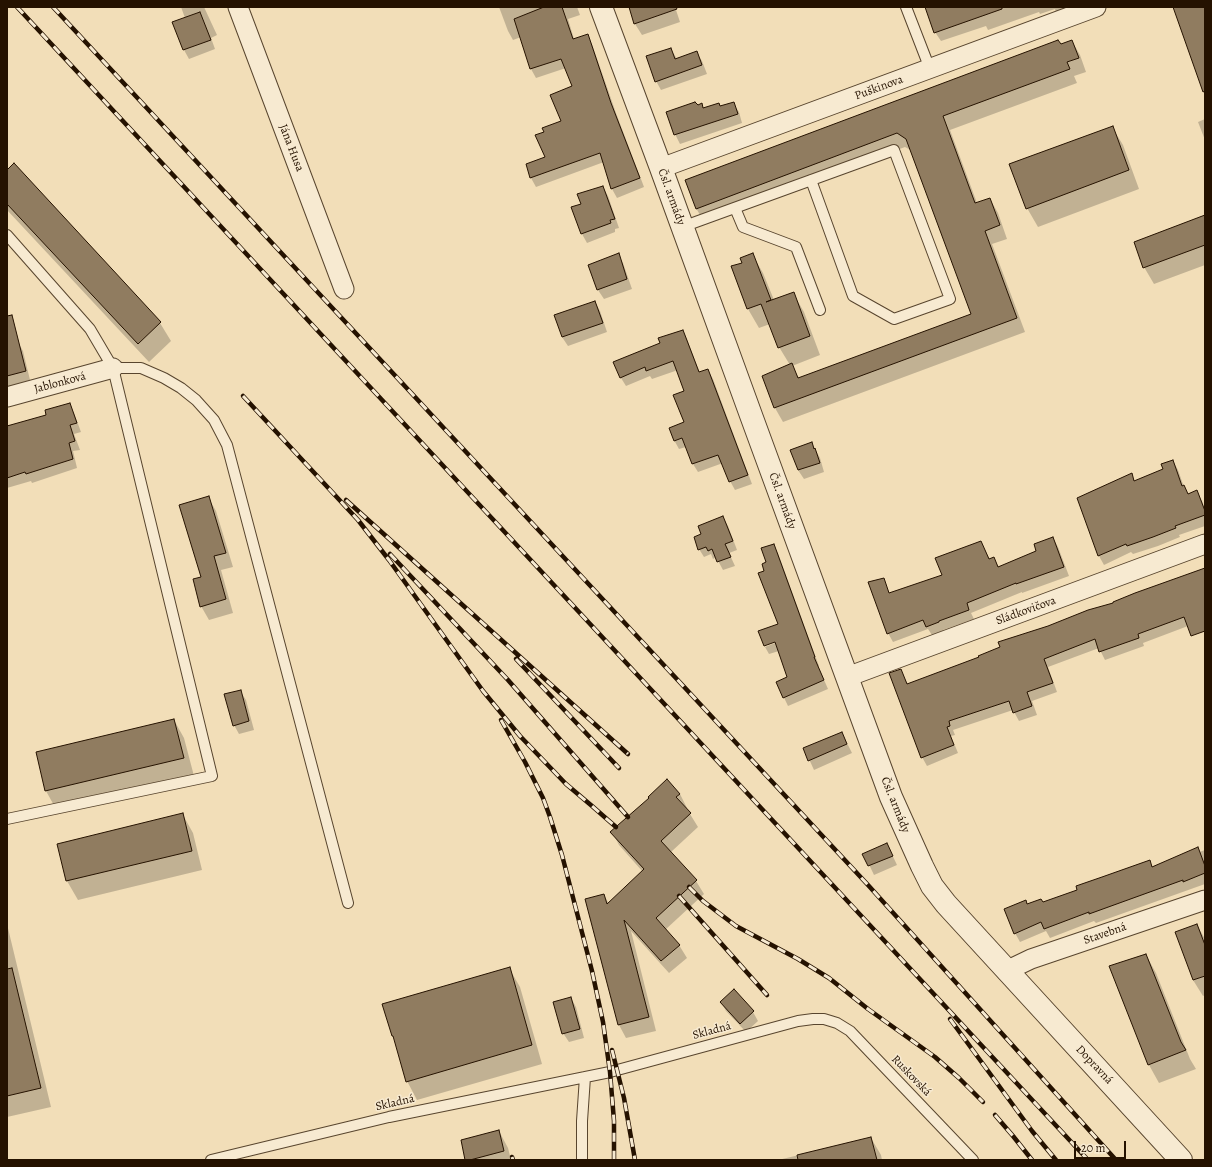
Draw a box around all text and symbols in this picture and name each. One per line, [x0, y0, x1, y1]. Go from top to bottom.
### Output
street label: Puškinova [853, 73, 905, 103]
street label: Jána Husa [275, 122, 307, 174]
street label: Čsl. armády [654, 167, 688, 227]
street label: Jablonková [33, 369, 87, 397]
street label: Čsl. armády [765, 471, 799, 531]
street label: Sládkovičova [994, 593, 1058, 629]
street label: Čsl. armády [877, 775, 913, 835]
street label: Stavebná [1082, 920, 1128, 948]
street label: Skladná [691, 1019, 733, 1043]
street label: Dopravná [1072, 1043, 1116, 1087]
street label: Ruskovská [888, 1053, 934, 1099]
street label: Skladná [374, 1092, 416, 1114]
scale bar [1076, 1133, 1128, 1159]
text: 20 m [1081, 1140, 1105, 1156]

